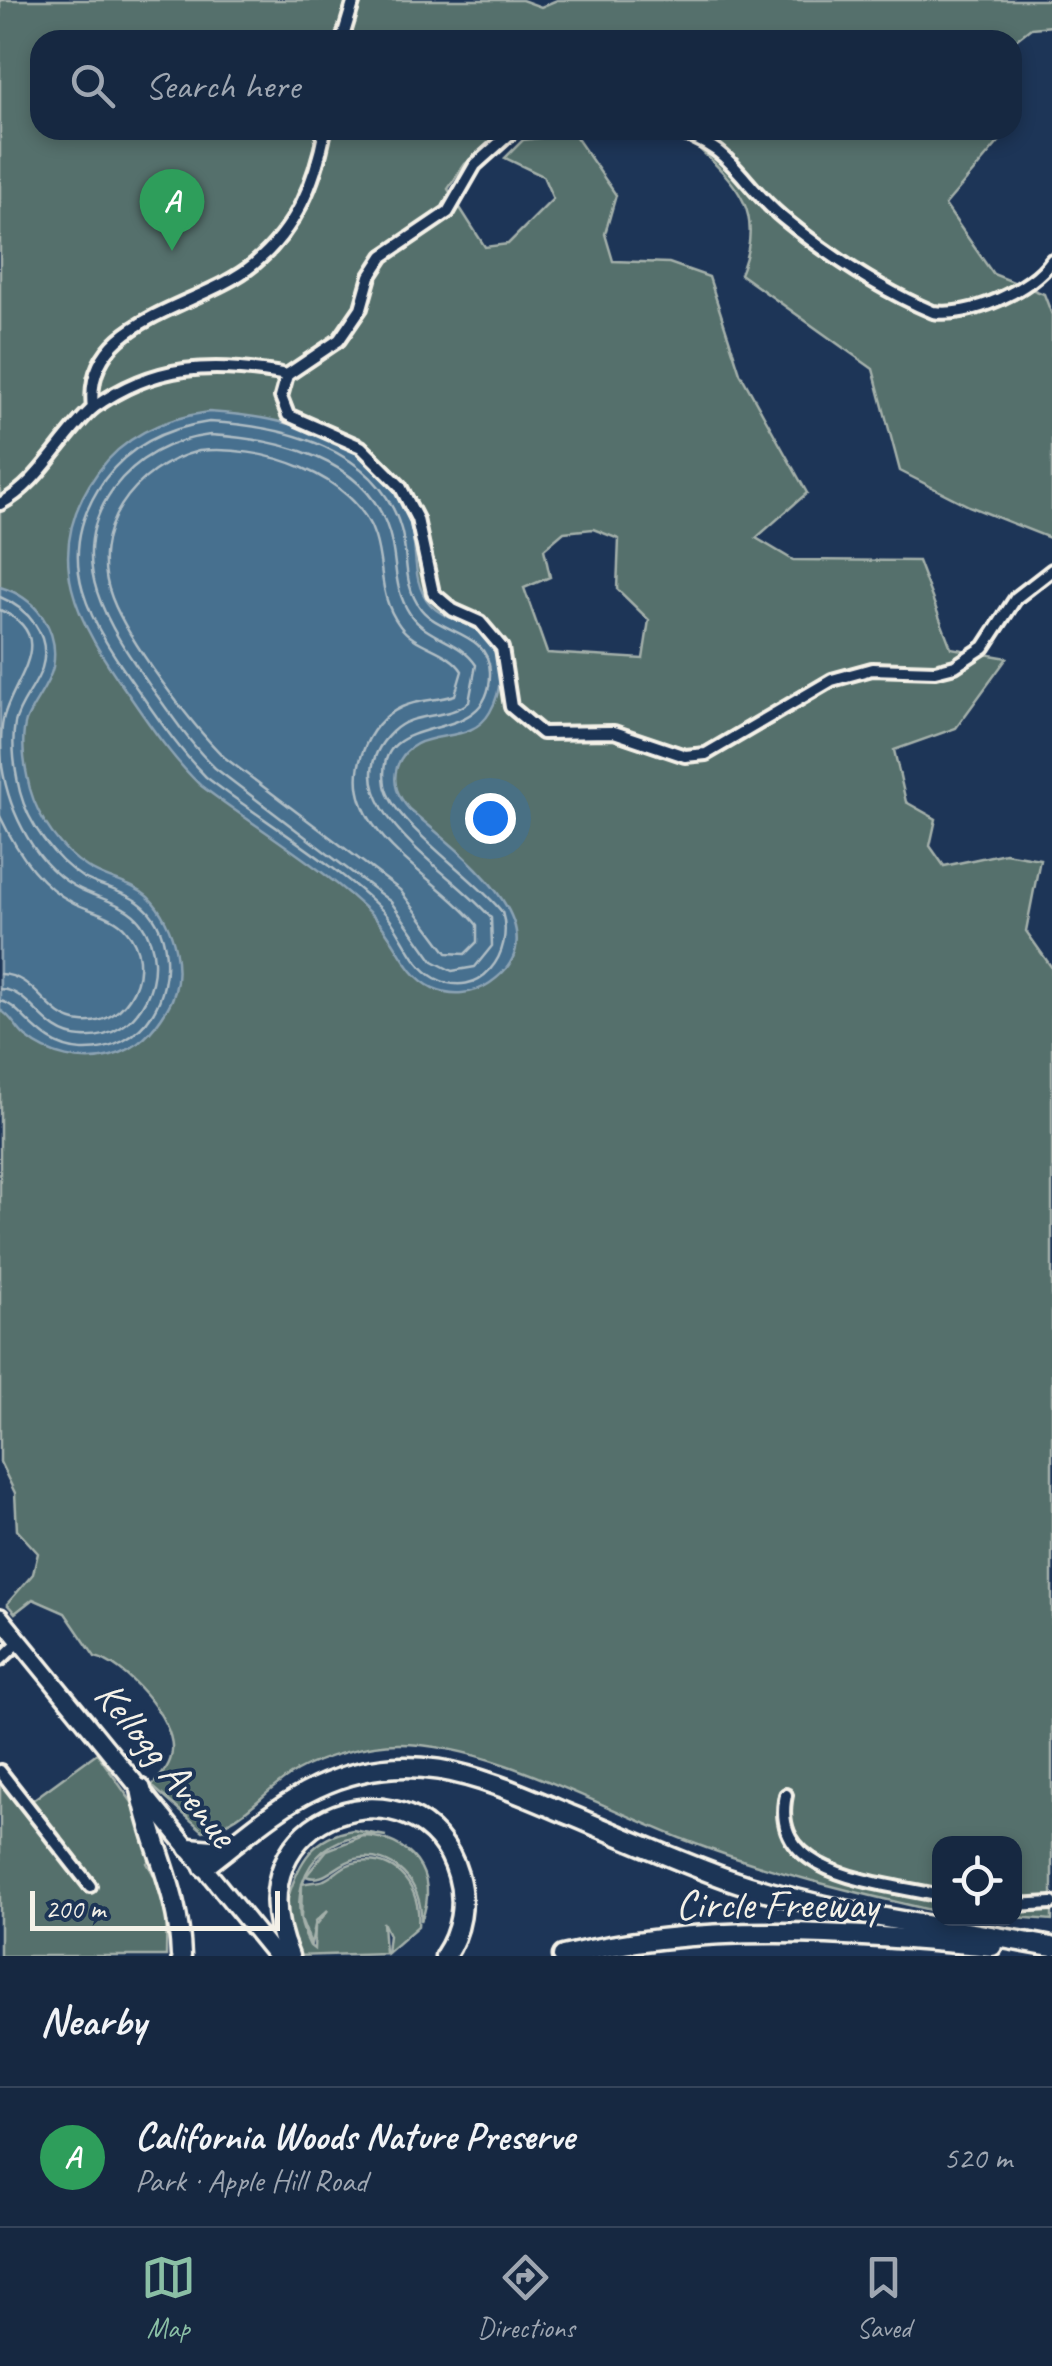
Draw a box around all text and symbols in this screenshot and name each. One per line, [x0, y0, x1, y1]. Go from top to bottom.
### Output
search box [30, 30, 1022, 140]
icon: search [65, 58, 120, 113]
text: Search here [145, 62, 300, 109]
pin: A [140, 168, 204, 251]
your location [465, 793, 516, 844]
street label: Kellogg Avenue [83, 1670, 251, 1860]
map controls [932, 1836, 1022, 1926]
button: locate [932, 1836, 1022, 1926]
street label: Circle Freeway [676, 1878, 882, 1931]
scale bar [30, 1886, 280, 1930]
text: 200 m [45, 1891, 105, 1926]
text: Nearby [40, 1995, 146, 2048]
text: California Woods Nature Preserve [135, 2113, 574, 2160]
text: A [64, 2137, 81, 2178]
text: 520 m [943, 2137, 1012, 2178]
text: Park · Apple Hill Road [135, 2160, 367, 2201]
tab: Map [141, 2250, 196, 2345]
tab: Directions [477, 2250, 575, 2345]
tab: Saved [856, 2250, 911, 2345]

